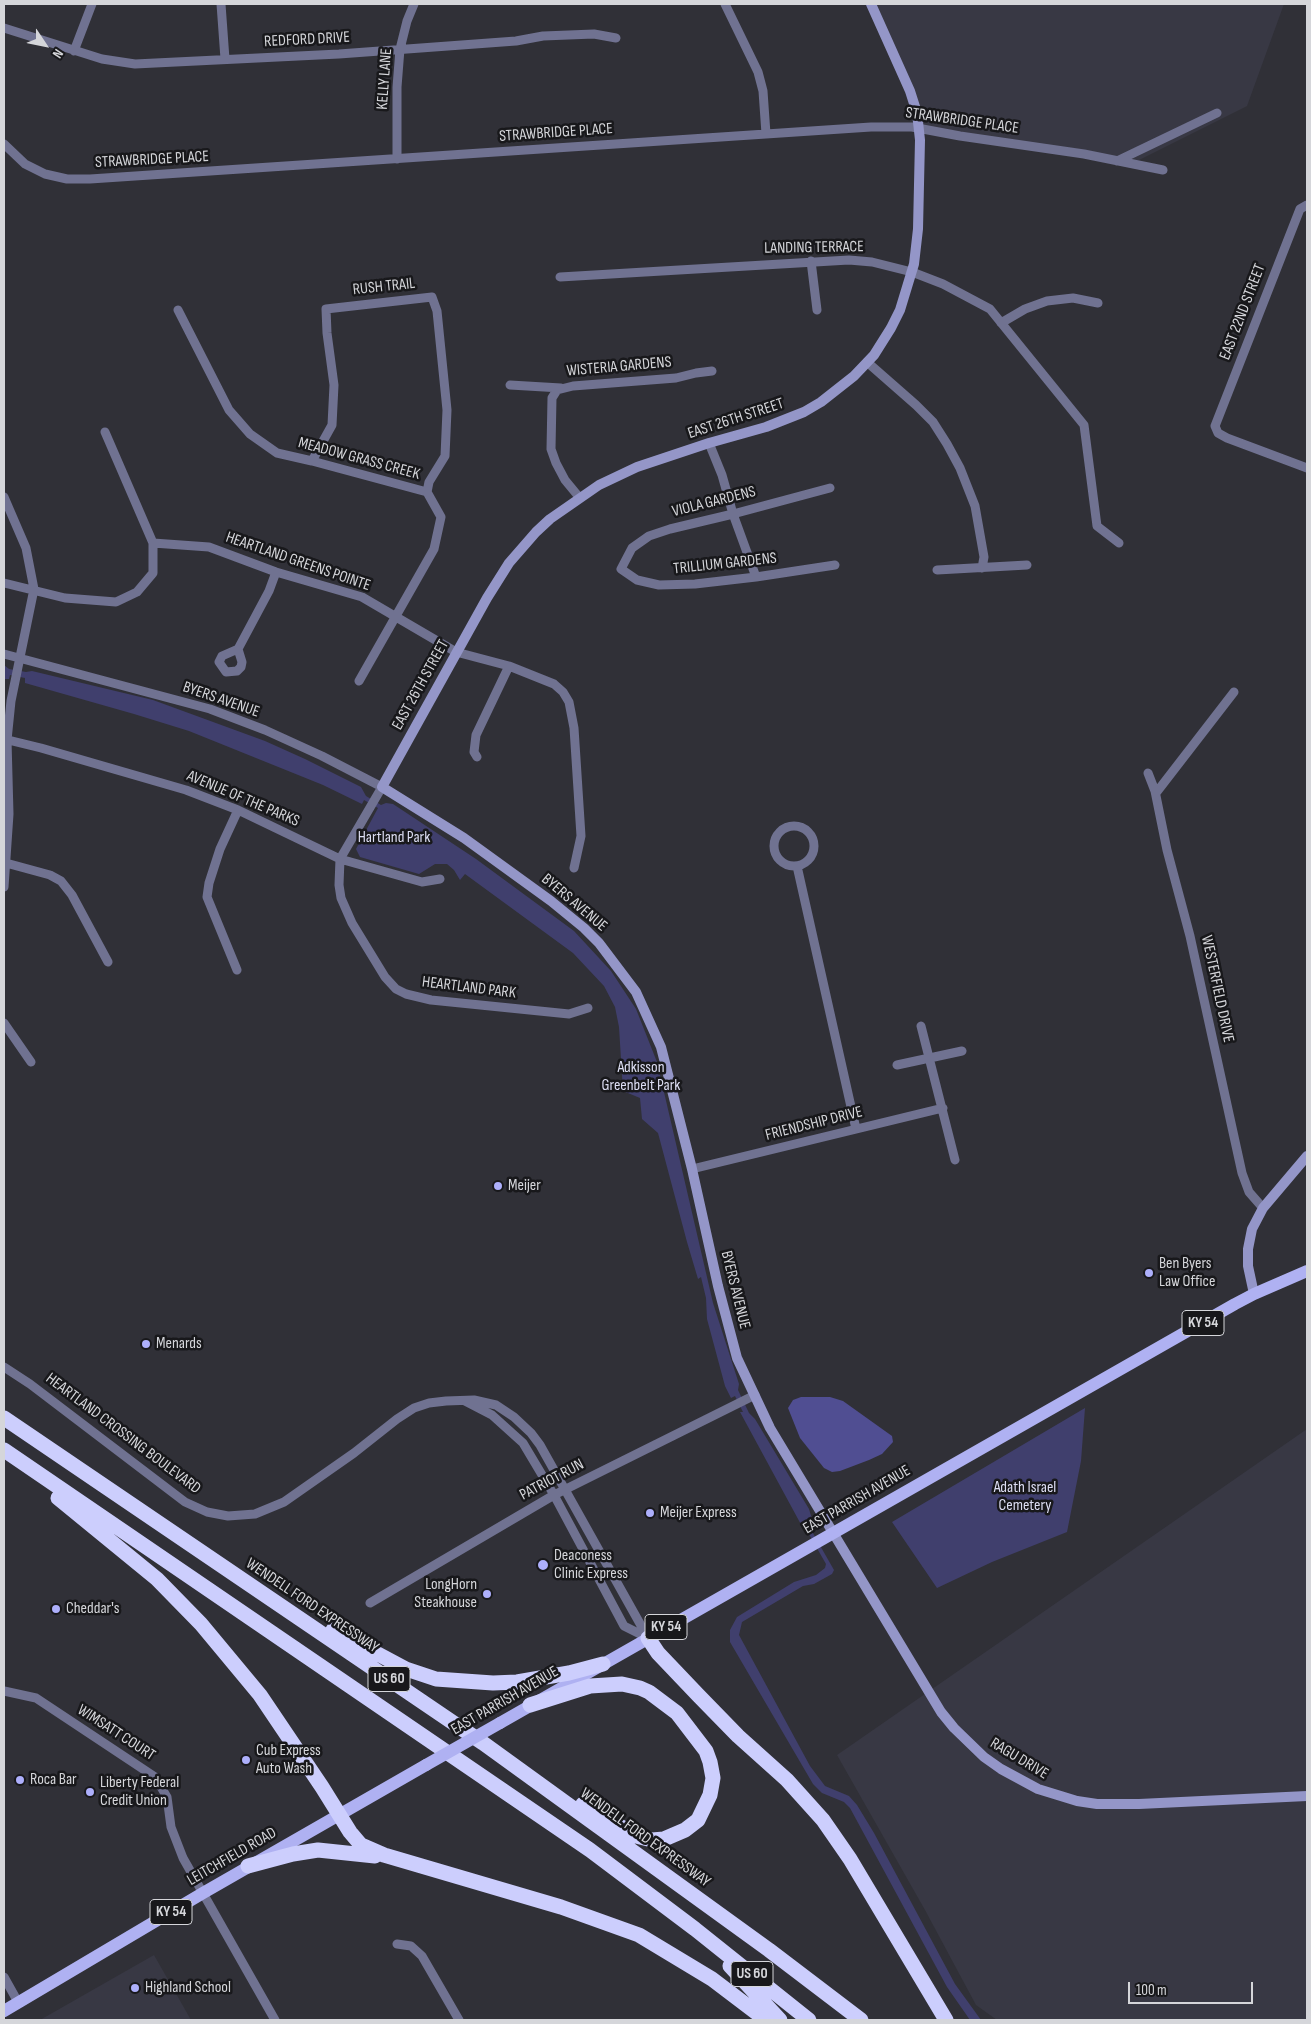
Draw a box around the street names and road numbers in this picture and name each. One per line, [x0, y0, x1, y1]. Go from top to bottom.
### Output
street label: REDFORD DRIVE [264, 28, 350, 52]
street label: KELLY LANE [373, 48, 397, 110]
street label: STRAWBRIDGE PLACE [904, 104, 1020, 138]
street label: STRAWBRIDGE PLACE [498, 119, 614, 147]
street label: STRAWBRIDGE PLACE [95, 147, 209, 173]
street label: LANDING TERRACE [764, 238, 864, 258]
street label: EAST 22ND STREET [1216, 261, 1270, 363]
street label: RUSH TRAIL [352, 274, 416, 300]
street label: WISTERIA GARDENS [566, 353, 672, 381]
street label: EAST 26TH STREET [685, 394, 787, 444]
street label: MEADOW GRASS CREEK [296, 434, 422, 484]
street label: VIOLA GARDENS [670, 482, 758, 522]
street label: HEARTLAND GREENS POINTE [223, 528, 373, 596]
street label: TRILLIUM GARDENS [672, 549, 778, 579]
street label: EAST 26TH STREET [388, 637, 454, 733]
street label: BYERS AVENUE [180, 678, 262, 722]
street label: AVENUE OF THE PARKS [184, 767, 302, 831]
street label: BYERS AVENUE [537, 870, 611, 936]
street label: WESTERFIELD DRIVE [1196, 934, 1238, 1044]
street label: HEARTLAND PARK [421, 973, 517, 1003]
street label: FRIENDSHIP DRIVE [764, 1103, 864, 1145]
street label: BYERS AVENUE [716, 1249, 754, 1331]
road number: KY 54 [1182, 1310, 1224, 1336]
street label: HEARTLAND CROSSING BOULEVARD [42, 1369, 204, 1499]
street label: PATRIOT RUN [517, 1455, 587, 1505]
street label: EAST PARRISH AVENUE [800, 1462, 914, 1538]
street label: WENDELL FORD EXPRESSWAY [242, 1554, 382, 1658]
road number: KY 54 [645, 1614, 687, 1640]
street label: EAST PARRISH AVENUE [448, 1663, 562, 1739]
road number: US 60 [368, 1666, 410, 1692]
street label: WIMSATT COURT [73, 1701, 159, 1765]
street label: RAGU DRIVE [986, 1734, 1052, 1784]
street label: WENDELL FORD EXPRESSWAY [576, 1784, 714, 1892]
street label: LEITCHFIELD ROAD [184, 1824, 280, 1890]
road number: KY 54 [150, 1900, 192, 1924]
road number: US 60 [731, 1962, 773, 1986]

